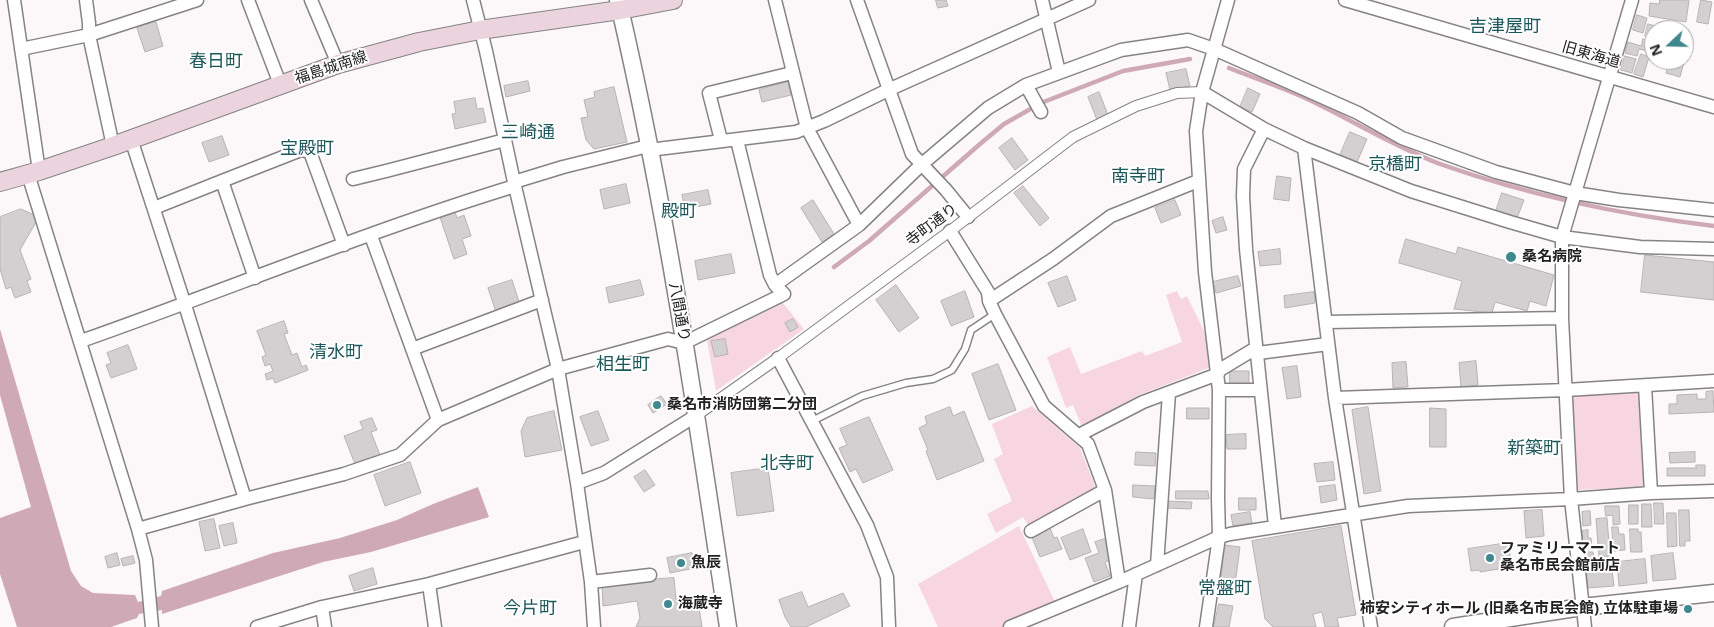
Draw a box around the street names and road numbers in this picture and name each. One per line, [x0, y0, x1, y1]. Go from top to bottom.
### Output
street label: 旧東海道 [1560, 38, 1622, 72]
street label: 福島城南線 [293, 48, 369, 88]
street label: 寺町通り [903, 200, 961, 250]
street label: 八間通り [665, 281, 693, 343]

